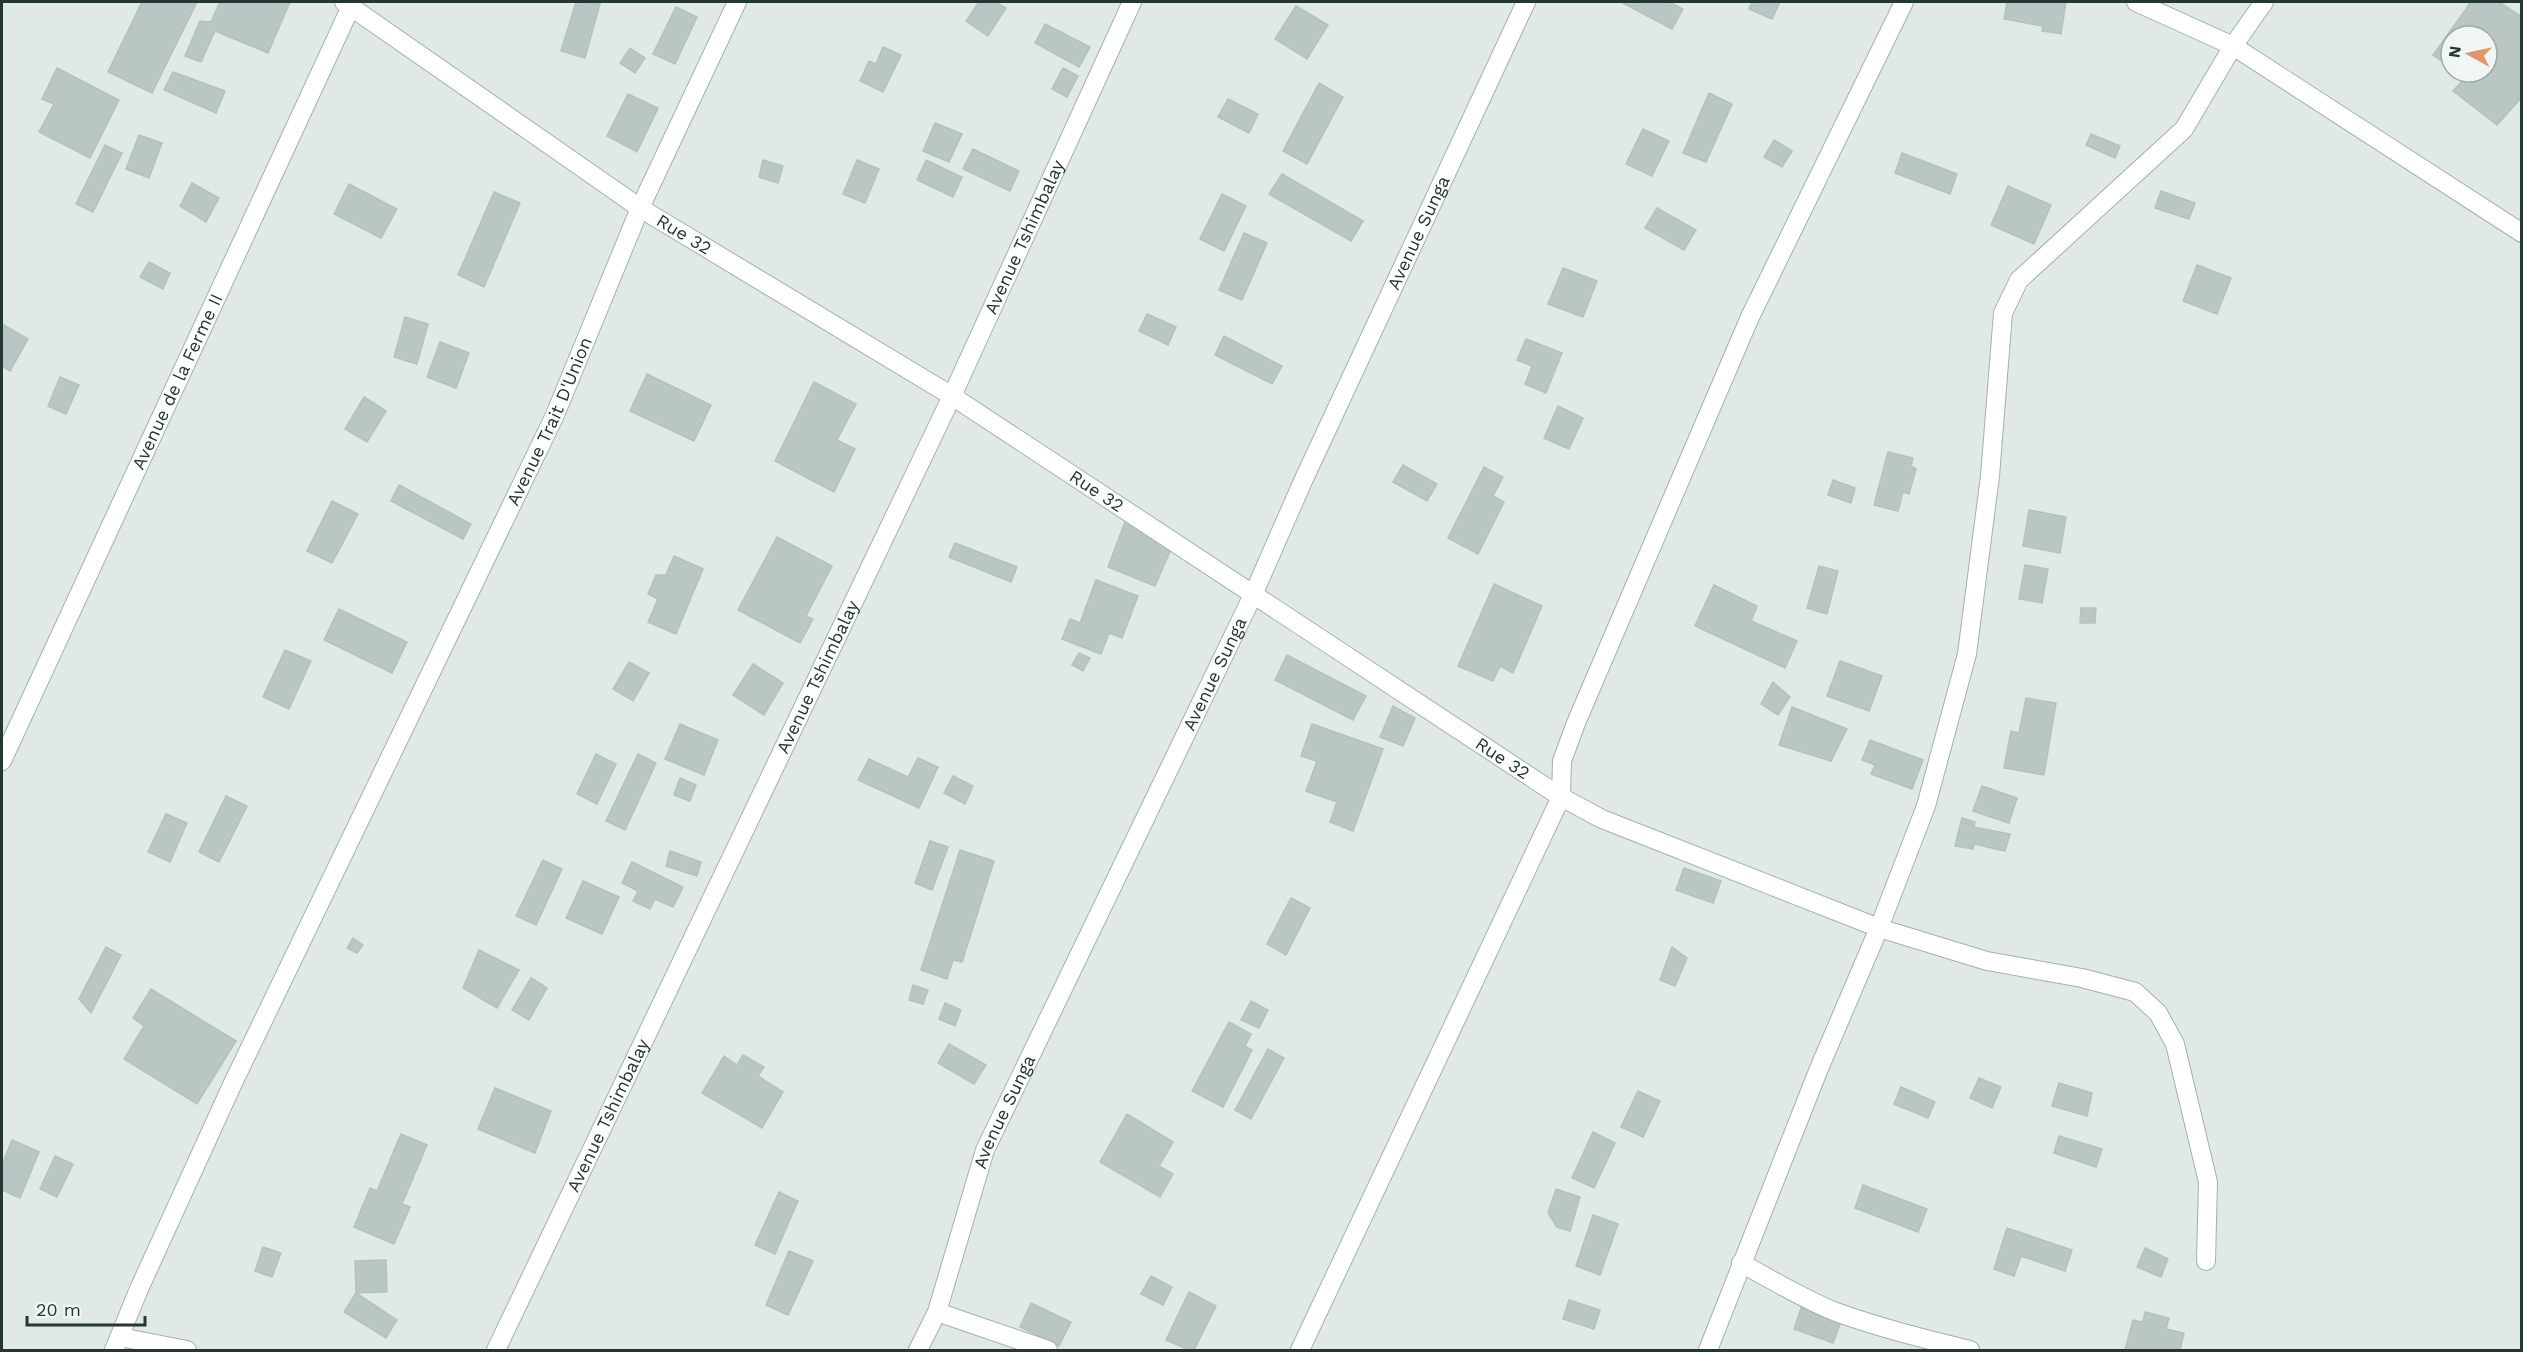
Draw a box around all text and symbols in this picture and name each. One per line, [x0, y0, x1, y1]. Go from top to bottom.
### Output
north arrow [2439, 24, 2499, 84]
text: N [2444, 45, 2465, 59]
street label: Avenue Tshimbalay [980, 156, 1069, 317]
street label: Avenue Sunga [1383, 172, 1454, 293]
street label: Rue 32 [653, 210, 716, 259]
street label: Avenue de la Ferme II [127, 290, 227, 473]
street label: Avenue Trait D'Union [502, 334, 596, 509]
street label: Rue 32 [1066, 465, 1128, 516]
street label: Avenue Tshimbalay [772, 596, 863, 757]
street label: Avenue Sunga [1178, 614, 1251, 734]
street label: Rue 32 [1472, 733, 1534, 783]
street label: Avenue Tshimbalay [562, 1035, 653, 1195]
street label: Avenue Sunga [969, 1051, 1039, 1171]
scale bar [27, 1289, 146, 1327]
text: 20 m [36, 1299, 81, 1320]

